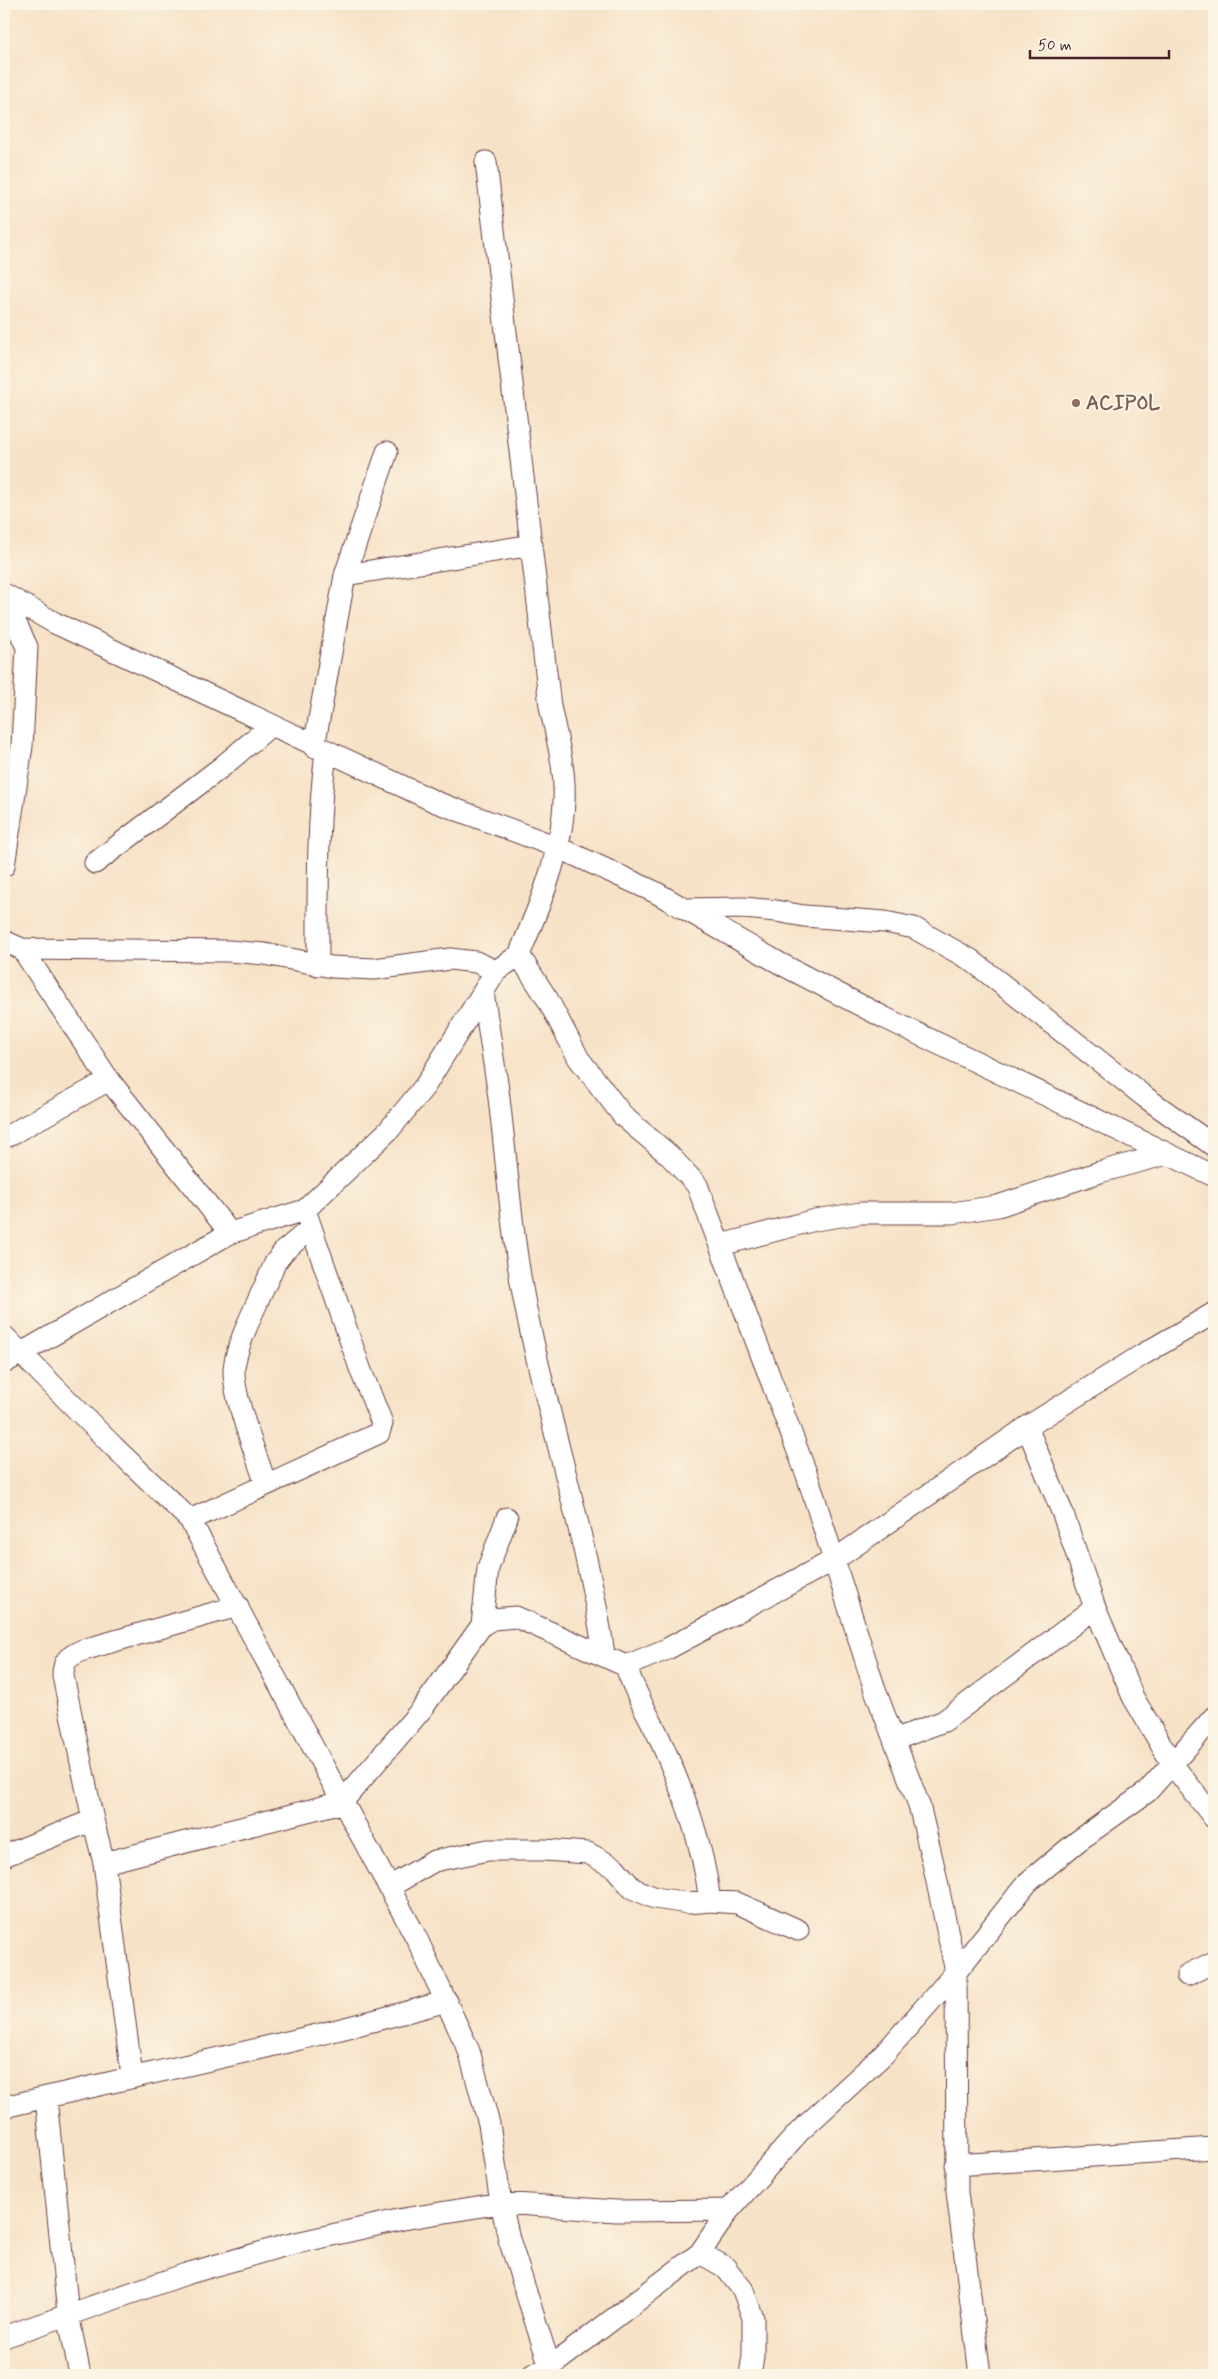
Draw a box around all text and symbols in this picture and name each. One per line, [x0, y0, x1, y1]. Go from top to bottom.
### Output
scale bar [1030, 28, 1169, 60]
text: 50 m [1038, 36, 1072, 56]
place label: ACIPOL [1086, 390, 1161, 417]
marker: ACIPOL [1070, 397, 1082, 409]

